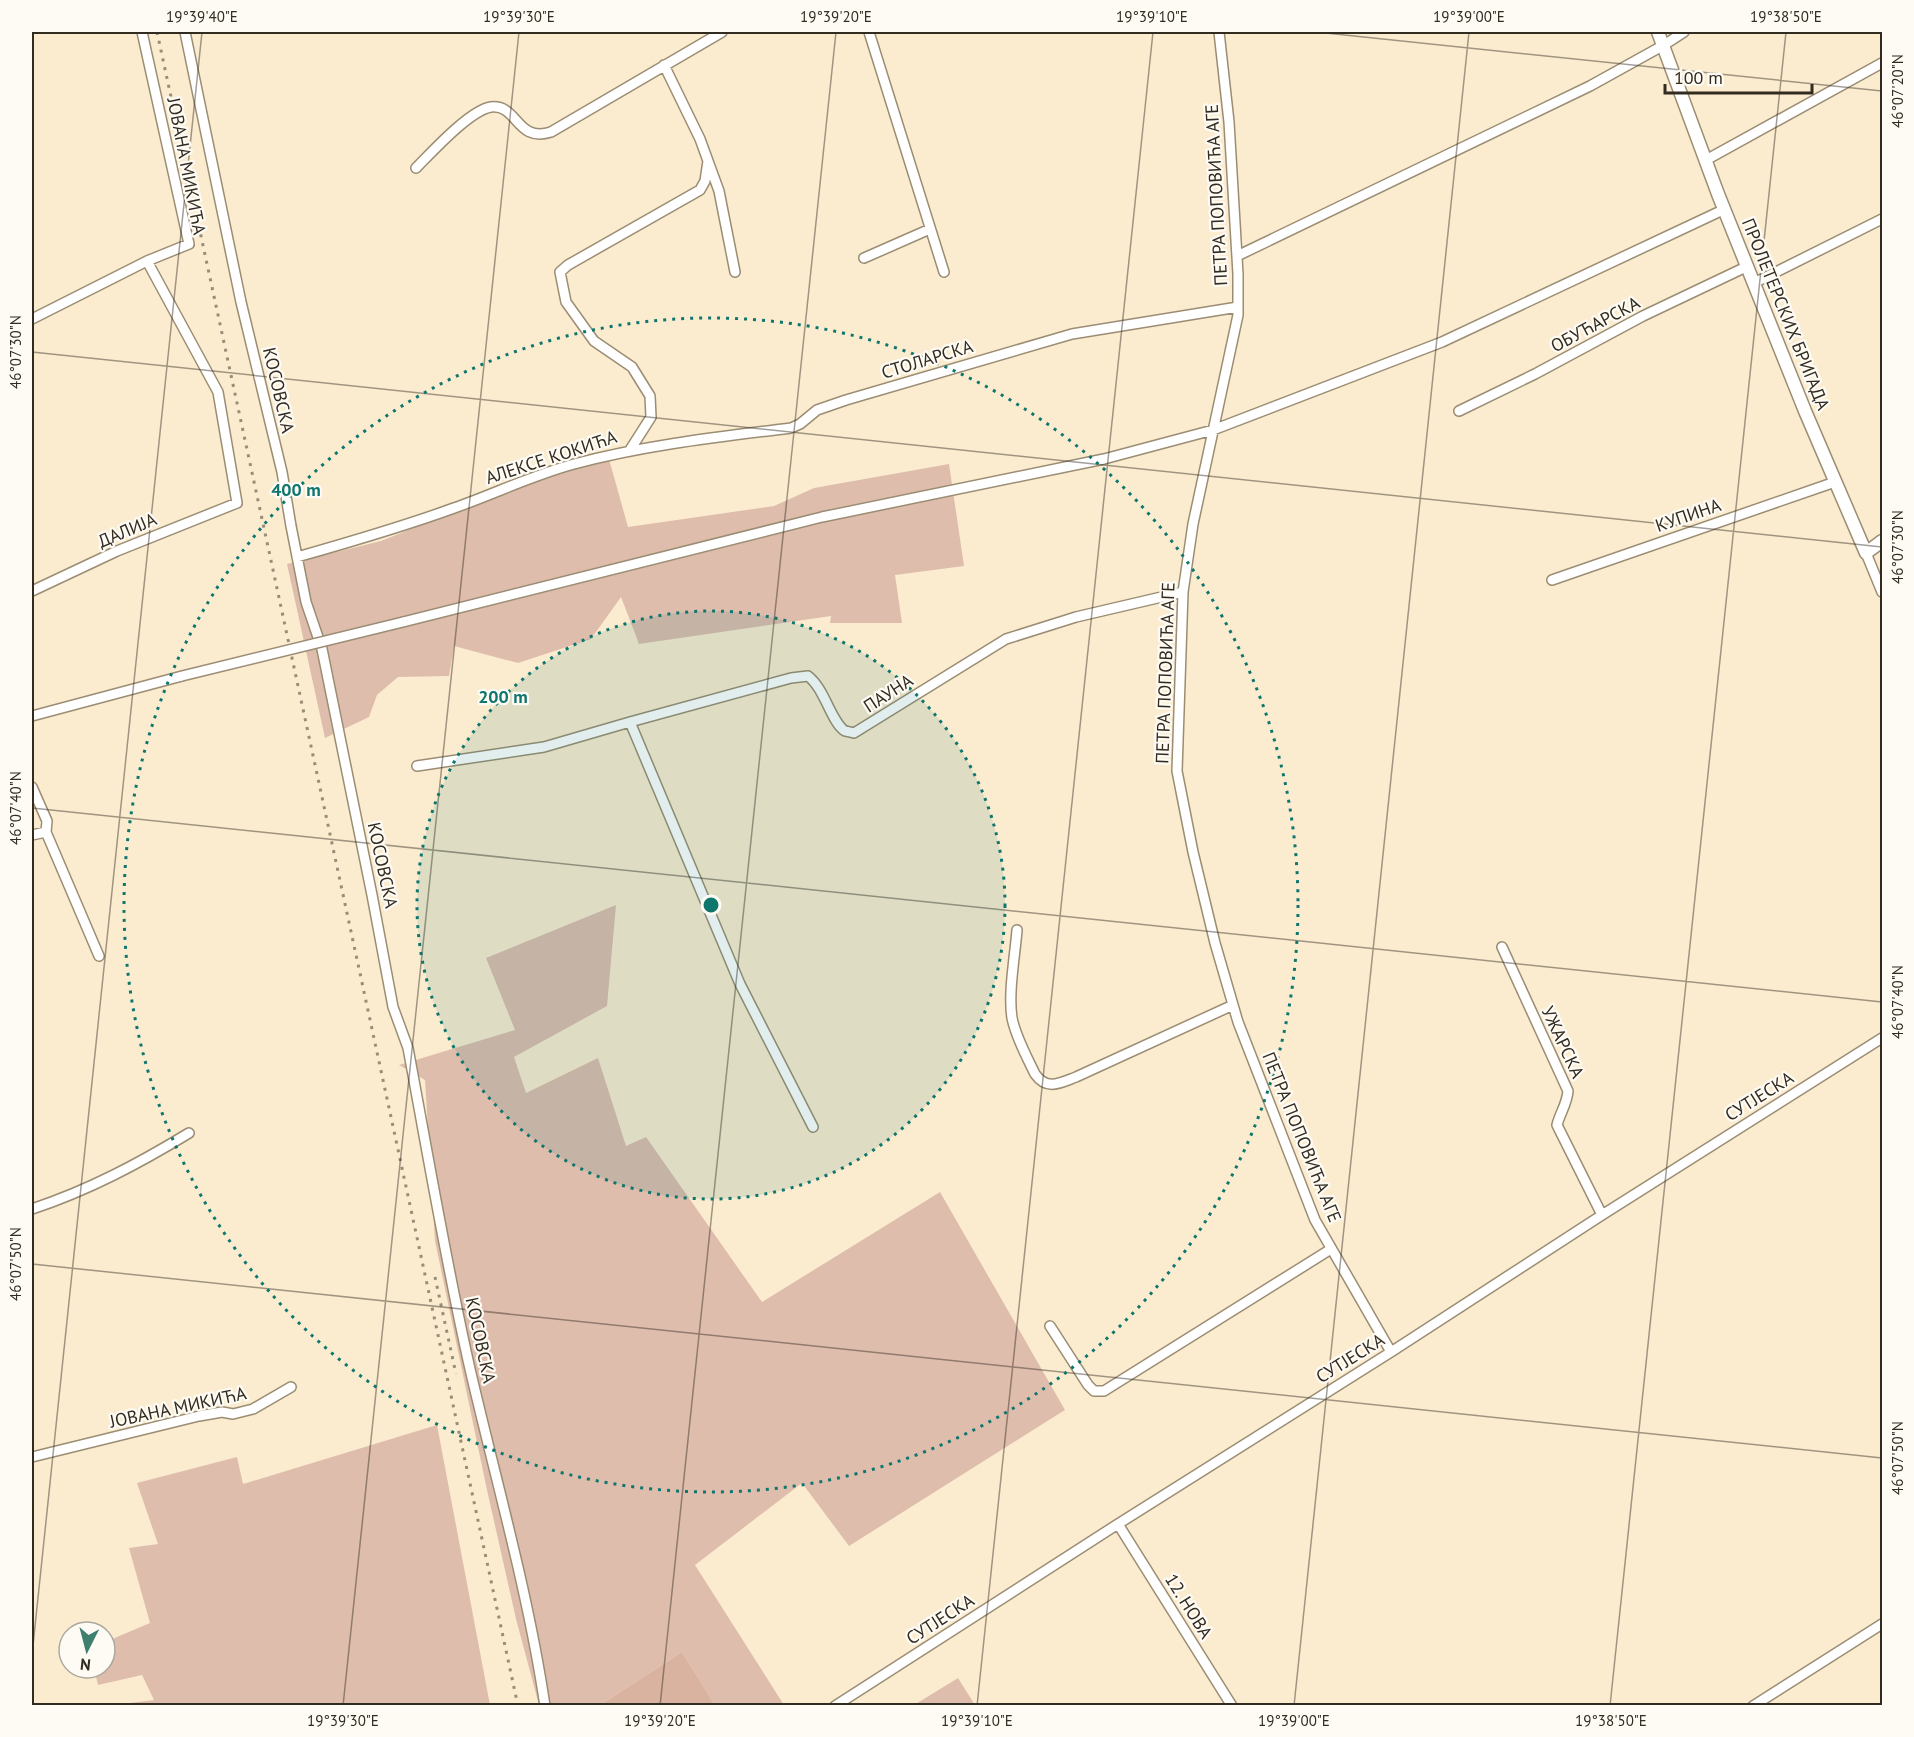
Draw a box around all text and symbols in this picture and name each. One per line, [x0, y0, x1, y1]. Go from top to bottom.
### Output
text: 19°39'40"E [166, 7, 238, 26]
text: 19°39'30"E [483, 7, 555, 26]
text: 19°39'20"E [800, 7, 872, 26]
text: 19°39'10"E [1116, 7, 1188, 26]
text: 19°39'00"E [1433, 7, 1505, 26]
text: 19°38'50"E [1750, 7, 1822, 26]
text: 46°07'20"N [1888, 54, 1907, 128]
scale bar [1665, 57, 1812, 95]
text: 100 m [1674, 66, 1723, 89]
street label: ЈОВАНА МИКИЋА [162, 95, 212, 237]
street label: ПЕТРА ПОПОВИЋА АГЕ [1200, 104, 1232, 286]
street label: ПРОЛЕТЕРСКИХ БРИГАДА [1737, 215, 1835, 414]
street label: ОБУЋАРСКА [1546, 291, 1644, 357]
text: 46°07'30"N [6, 315, 25, 389]
street label: СТОЛАРСКА [878, 334, 976, 384]
street label: КОСОВСКА [258, 345, 300, 436]
street label: АЛЕКСЕ КОКИЋА [482, 425, 620, 489]
text: 400 m [271, 478, 321, 501]
street label: КУПИНА [1652, 493, 1724, 537]
street label: ДАЛИЈА [94, 507, 160, 553]
text: 46°07'30"N [1888, 510, 1907, 584]
street label: ПЕТРА ПОПОВИЋА АГЕ [1150, 582, 1180, 764]
street label: ПАУНА [859, 668, 917, 717]
text: 200 m [478, 685, 528, 708]
text: 46°07'40"N [6, 771, 25, 845]
street label: КОСОВСКА [363, 820, 403, 911]
centre of rings [701, 895, 721, 915]
text: 46°07'40"N [1888, 965, 1907, 1039]
street label: УЖАРСКА [1536, 1002, 1590, 1082]
street label: ПЕТРА ПОПОВИЋА АГЕ [1257, 1048, 1347, 1226]
street label: СУТЈЕСКА [1721, 1066, 1798, 1126]
text: 46°07'50"N [6, 1227, 25, 1301]
street label: КОСОВСКА [461, 1295, 501, 1386]
street label: СУТЈЕСКА [1312, 1328, 1389, 1388]
street label: ЈОВАНА МИКИЋА [107, 1381, 249, 1433]
text: 46°07'50"N [1888, 1421, 1907, 1495]
street label: 12. НОВА [1160, 1569, 1218, 1643]
street label: СУТЈЕСКА [902, 1588, 979, 1649]
north arrow [57, 1620, 117, 1680]
text: N [79, 1654, 92, 1675]
text: 19°39'30"E [307, 1711, 379, 1730]
text: 19°39'20"E [624, 1711, 696, 1730]
text: 19°39'10"E [941, 1711, 1013, 1730]
text: 19°39'00"E [1258, 1711, 1330, 1730]
text: 19°38'50"E [1575, 1711, 1647, 1730]

